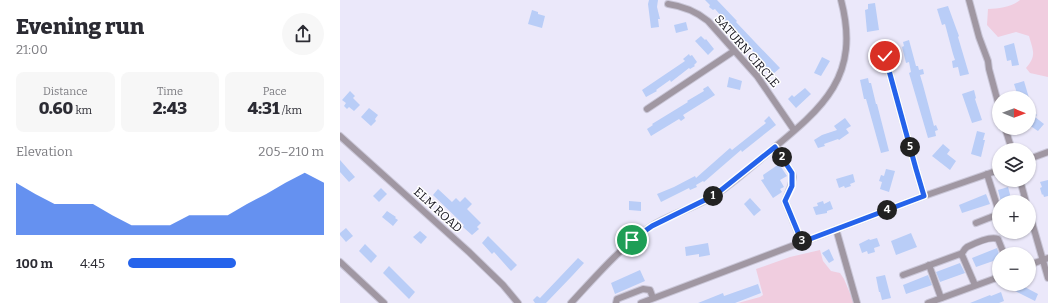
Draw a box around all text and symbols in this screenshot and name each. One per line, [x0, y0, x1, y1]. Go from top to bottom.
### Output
street label: SATURN CIRCLE [712, 12, 782, 90]
text: Evening run [16, 13, 144, 40]
button: share [282, 13, 324, 55]
pin [868, 39, 902, 73]
text: 21:00 [16, 42, 48, 57]
icon: check [874, 45, 896, 67]
text: Distance [43, 85, 88, 98]
text: Time [157, 85, 183, 98]
text: Pace [263, 85, 287, 98]
north arrow [992, 91, 1036, 135]
map controls [992, 91, 1036, 291]
text: 0.60 [39, 98, 73, 119]
text: 2:43 [153, 98, 187, 119]
text: 4:31 [247, 98, 280, 119]
text: km [73, 104, 92, 117]
text: /km [280, 104, 302, 117]
pin: 5 [900, 137, 920, 157]
text: 5 [907, 140, 913, 153]
button: layers [992, 143, 1036, 187]
text: Elevation [16, 144, 73, 159]
text: 205–210 m [258, 144, 324, 159]
pin: 2 [772, 147, 792, 167]
text: 2 [779, 150, 785, 163]
street label: ELM ROAD [411, 185, 465, 235]
pin: 1 [703, 186, 723, 206]
text: 1 [711, 189, 715, 202]
button: + [992, 195, 1036, 239]
pin: 4 [877, 200, 897, 220]
text: 4 [884, 203, 890, 216]
pin [615, 223, 649, 257]
icon: arrive [621, 229, 643, 251]
pin: 3 [792, 231, 812, 251]
text: 3 [799, 234, 805, 247]
button: − [992, 247, 1036, 291]
text: 100 m [16, 256, 53, 271]
text: 4:45 [80, 256, 105, 271]

